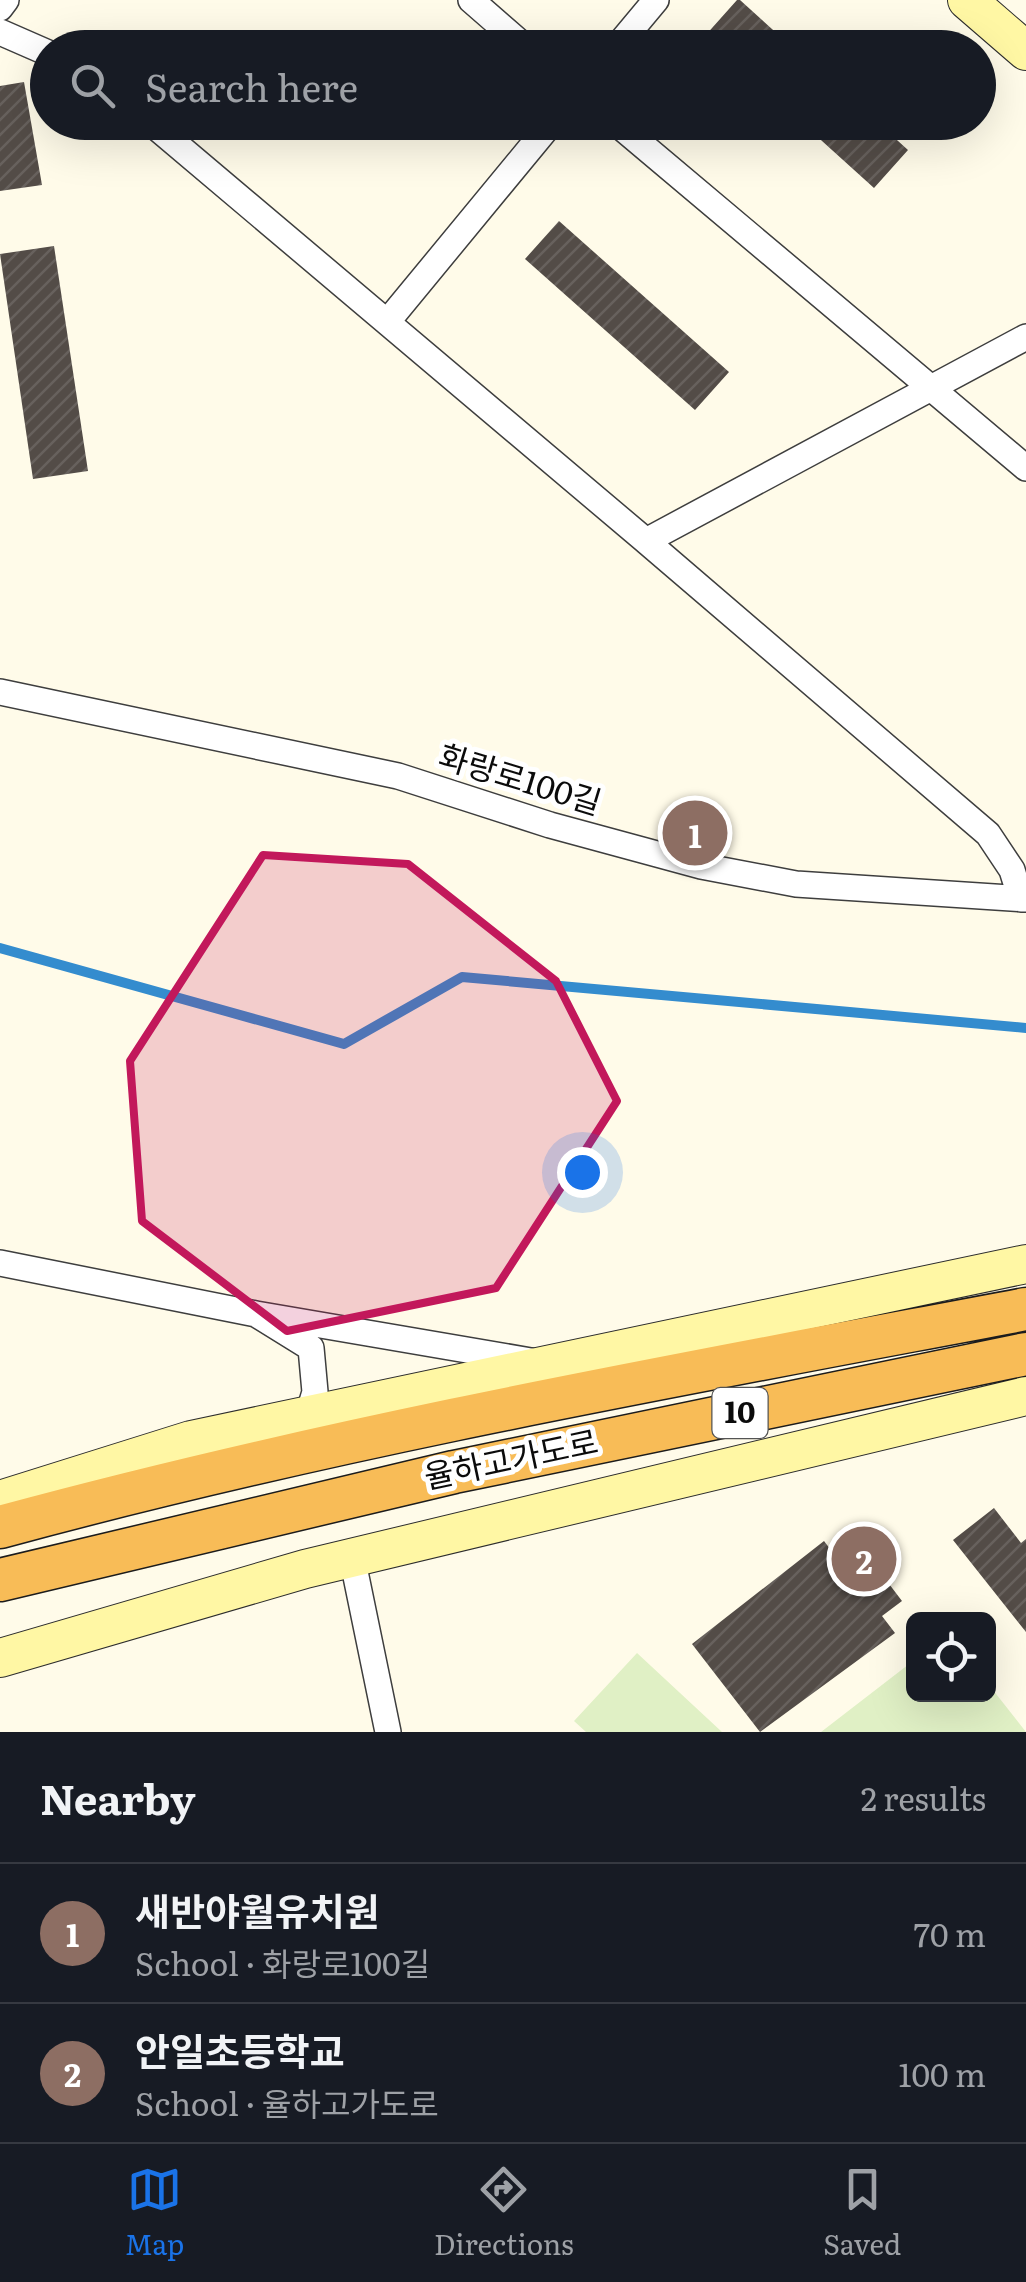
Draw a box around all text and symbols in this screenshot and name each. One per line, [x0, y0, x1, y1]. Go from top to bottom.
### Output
search box [30, 30, 996, 140]
text: Search here [145, 57, 358, 114]
icon: search [65, 58, 120, 113]
street label: 화랑로100길 [434, 730, 608, 825]
pin: 1 [662, 796, 728, 870]
your location [557, 1147, 608, 1198]
road number: 10 [712, 1388, 768, 1438]
street label: 율하고가도로 [419, 1415, 602, 1499]
pin: 2 [832, 1522, 896, 1596]
map controls [906, 1612, 996, 1702]
button: locate [906, 1612, 996, 1702]
text: Nearby [40, 1766, 196, 1828]
text: 2 results [861, 1773, 986, 1821]
text: 새반야월유치원 [135, 1881, 380, 1938]
text: 1 [66, 1909, 79, 1957]
text: 70 m [914, 1909, 986, 1957]
text: School · 화랑로100길 [135, 1938, 430, 1986]
text: 안일초등학교 [135, 2021, 345, 2078]
text: 2 [64, 2049, 81, 2097]
text: 100 m [899, 2049, 986, 2097]
text: School · 율하고가도로 [135, 2078, 439, 2126]
tab: Map [125, 2162, 184, 2264]
tab: Directions [434, 2162, 574, 2264]
tab: Saved [823, 2162, 901, 2264]

